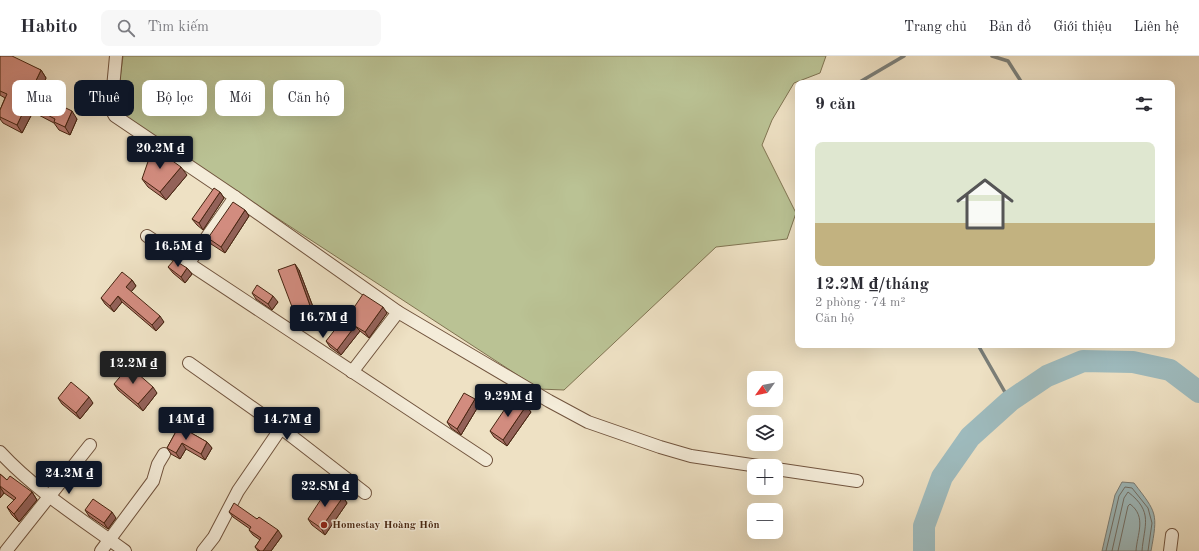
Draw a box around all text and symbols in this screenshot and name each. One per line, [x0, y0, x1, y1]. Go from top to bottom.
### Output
search box [101, 10, 381, 46]
icon: search [115, 17, 137, 39]
text: Habito [20, 18, 77, 37]
text: Tìm kiếm [147, 20, 209, 35]
text: Trang chủ [904, 20, 967, 34]
text: Bản đồ [989, 20, 1031, 34]
text: Giới thiệu [1053, 20, 1112, 34]
text: Liên hệ [1134, 20, 1179, 34]
chip: Mua [12, 80, 66, 116]
chip: Thuê [74, 80, 134, 116]
chip: Bộ lọc [142, 80, 207, 116]
chip: Mới [215, 80, 265, 116]
chip: Căn hộ [273, 80, 344, 116]
icon: filters [1133, 93, 1155, 115]
text: 9 căn [815, 96, 856, 113]
pin: 20.2M ₫ [123, 136, 197, 170]
text: 20.2M ₫ [136, 142, 184, 155]
icon: home [949, 168, 1021, 240]
pin: 16.5M ₫ [141, 234, 215, 268]
text: 16.5M ₫ [154, 240, 202, 253]
text: 12.2M ₫/tháng [815, 276, 929, 293]
text: 2 phòng · 74 m² [815, 296, 905, 309]
pin: 16.7M ₫ [286, 305, 360, 339]
text: 16.7M ₫ [299, 311, 347, 324]
text: Căn hộ [815, 312, 854, 325]
pin: 12.2M ₫ [96, 351, 170, 385]
text: 12.2M ₫ [109, 357, 157, 370]
north arrow [747, 371, 783, 407]
map controls [747, 371, 783, 539]
pin: 9.29M ₫ [471, 384, 545, 418]
text: 9.29M ₫ [484, 390, 532, 403]
pin: 14M ₫ [158, 407, 214, 441]
pin: 14.7M ₫ [250, 407, 324, 441]
text: 14M ₫ [168, 413, 204, 426]
text: 14.7M ₫ [263, 413, 311, 426]
button: layers [747, 415, 783, 451]
button: + [747, 459, 783, 495]
pin: 24.2M ₫ [32, 461, 106, 495]
text: 24.2M ₫ [45, 467, 93, 480]
pin: 22.8M ₫ [288, 474, 362, 508]
text: 22.8M ₫ [301, 480, 349, 493]
button: − [747, 503, 783, 539]
marker: Homestay Hoàng Hôn [319, 520, 329, 530]
place label: Homestay Hoàng Hôn [332, 520, 440, 531]

